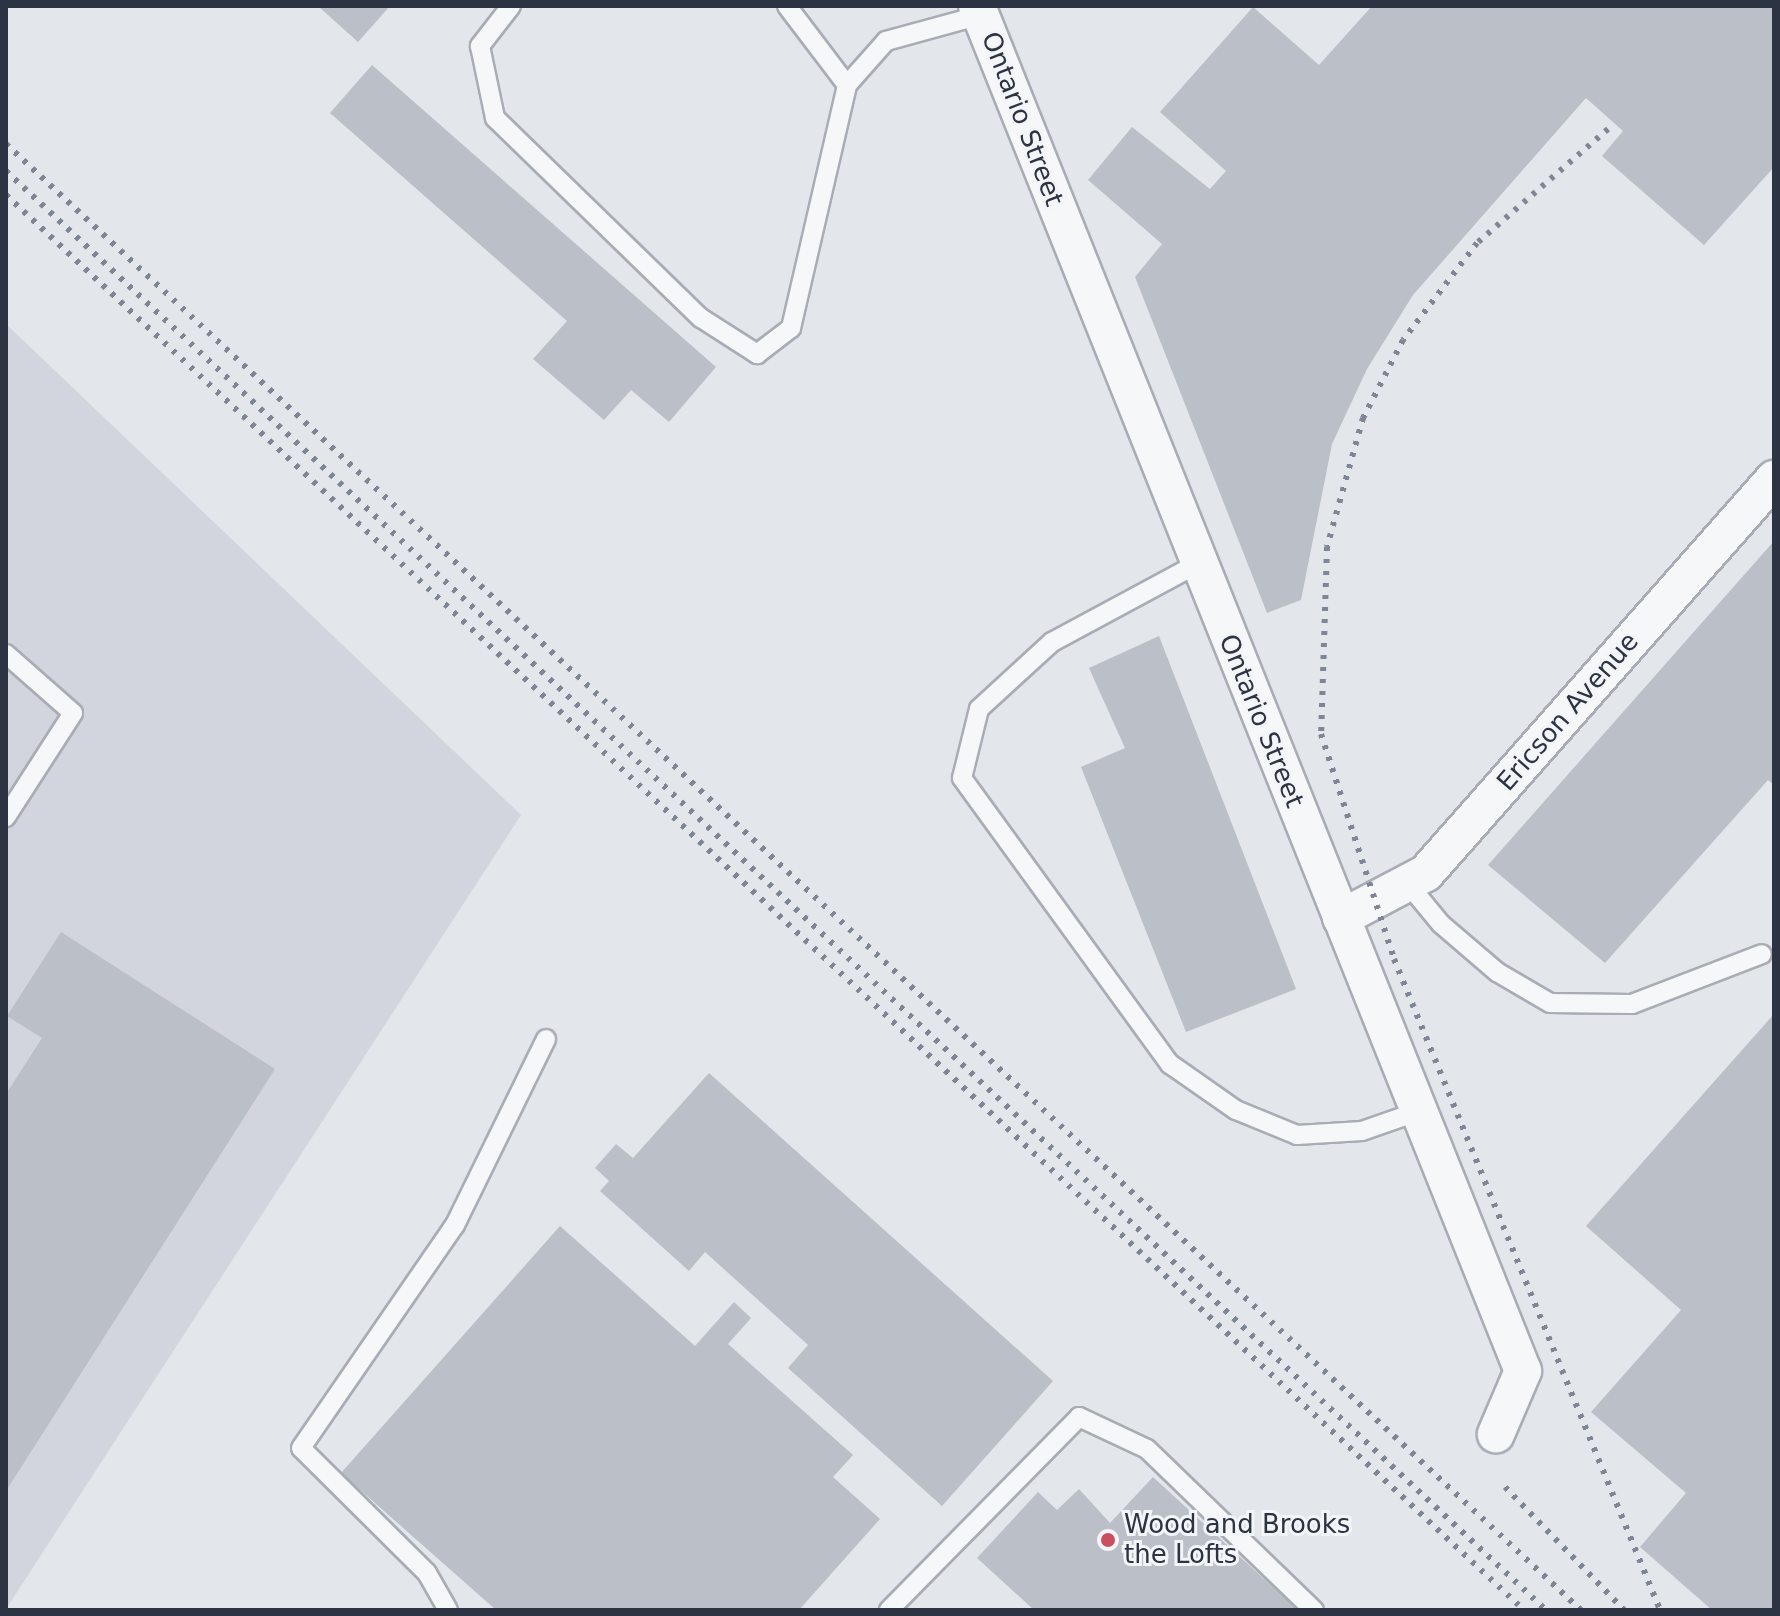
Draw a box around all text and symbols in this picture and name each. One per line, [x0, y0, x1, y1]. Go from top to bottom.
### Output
street label: Ontario Street [974, 27, 1070, 211]
street label: Ericson Avenue [1491, 627, 1645, 797]
street label: Ontario Street [1212, 630, 1310, 812]
place label: Wood and Brooks the Lofts [1124, 1509, 1350, 1570]
marker: Wood and Brooks the Lofts [1099, 1531, 1117, 1549]

